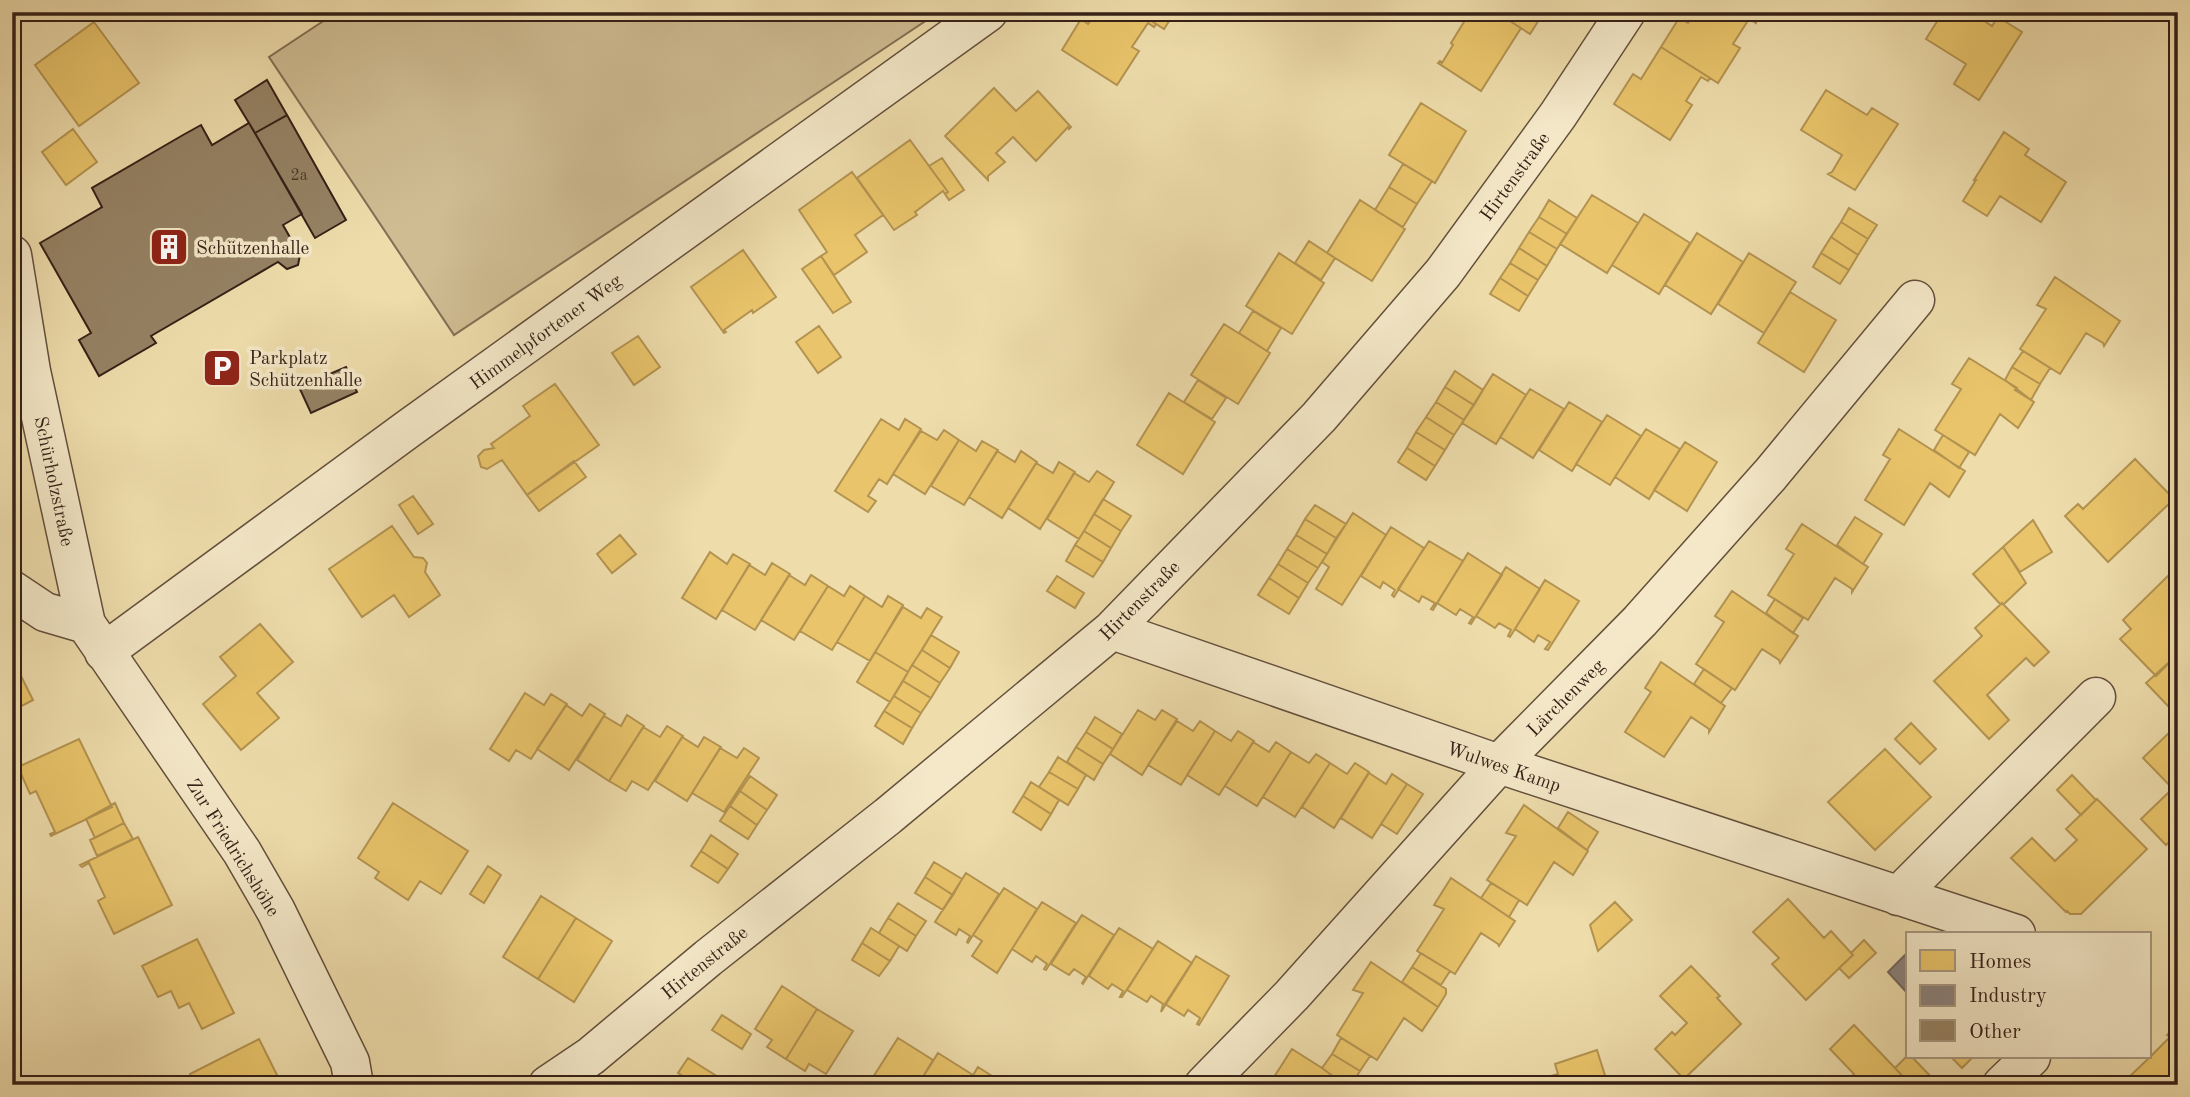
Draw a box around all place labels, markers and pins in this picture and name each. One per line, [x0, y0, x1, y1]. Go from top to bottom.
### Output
building icon: Schützenhalle [148, 226, 190, 268]
place label: Schützenhalle [196, 240, 309, 259]
parking icon: Parkplatz Schützenhalle [201, 347, 243, 389]
place label: Parkplatz Schützenhalle [249, 350, 362, 391]

